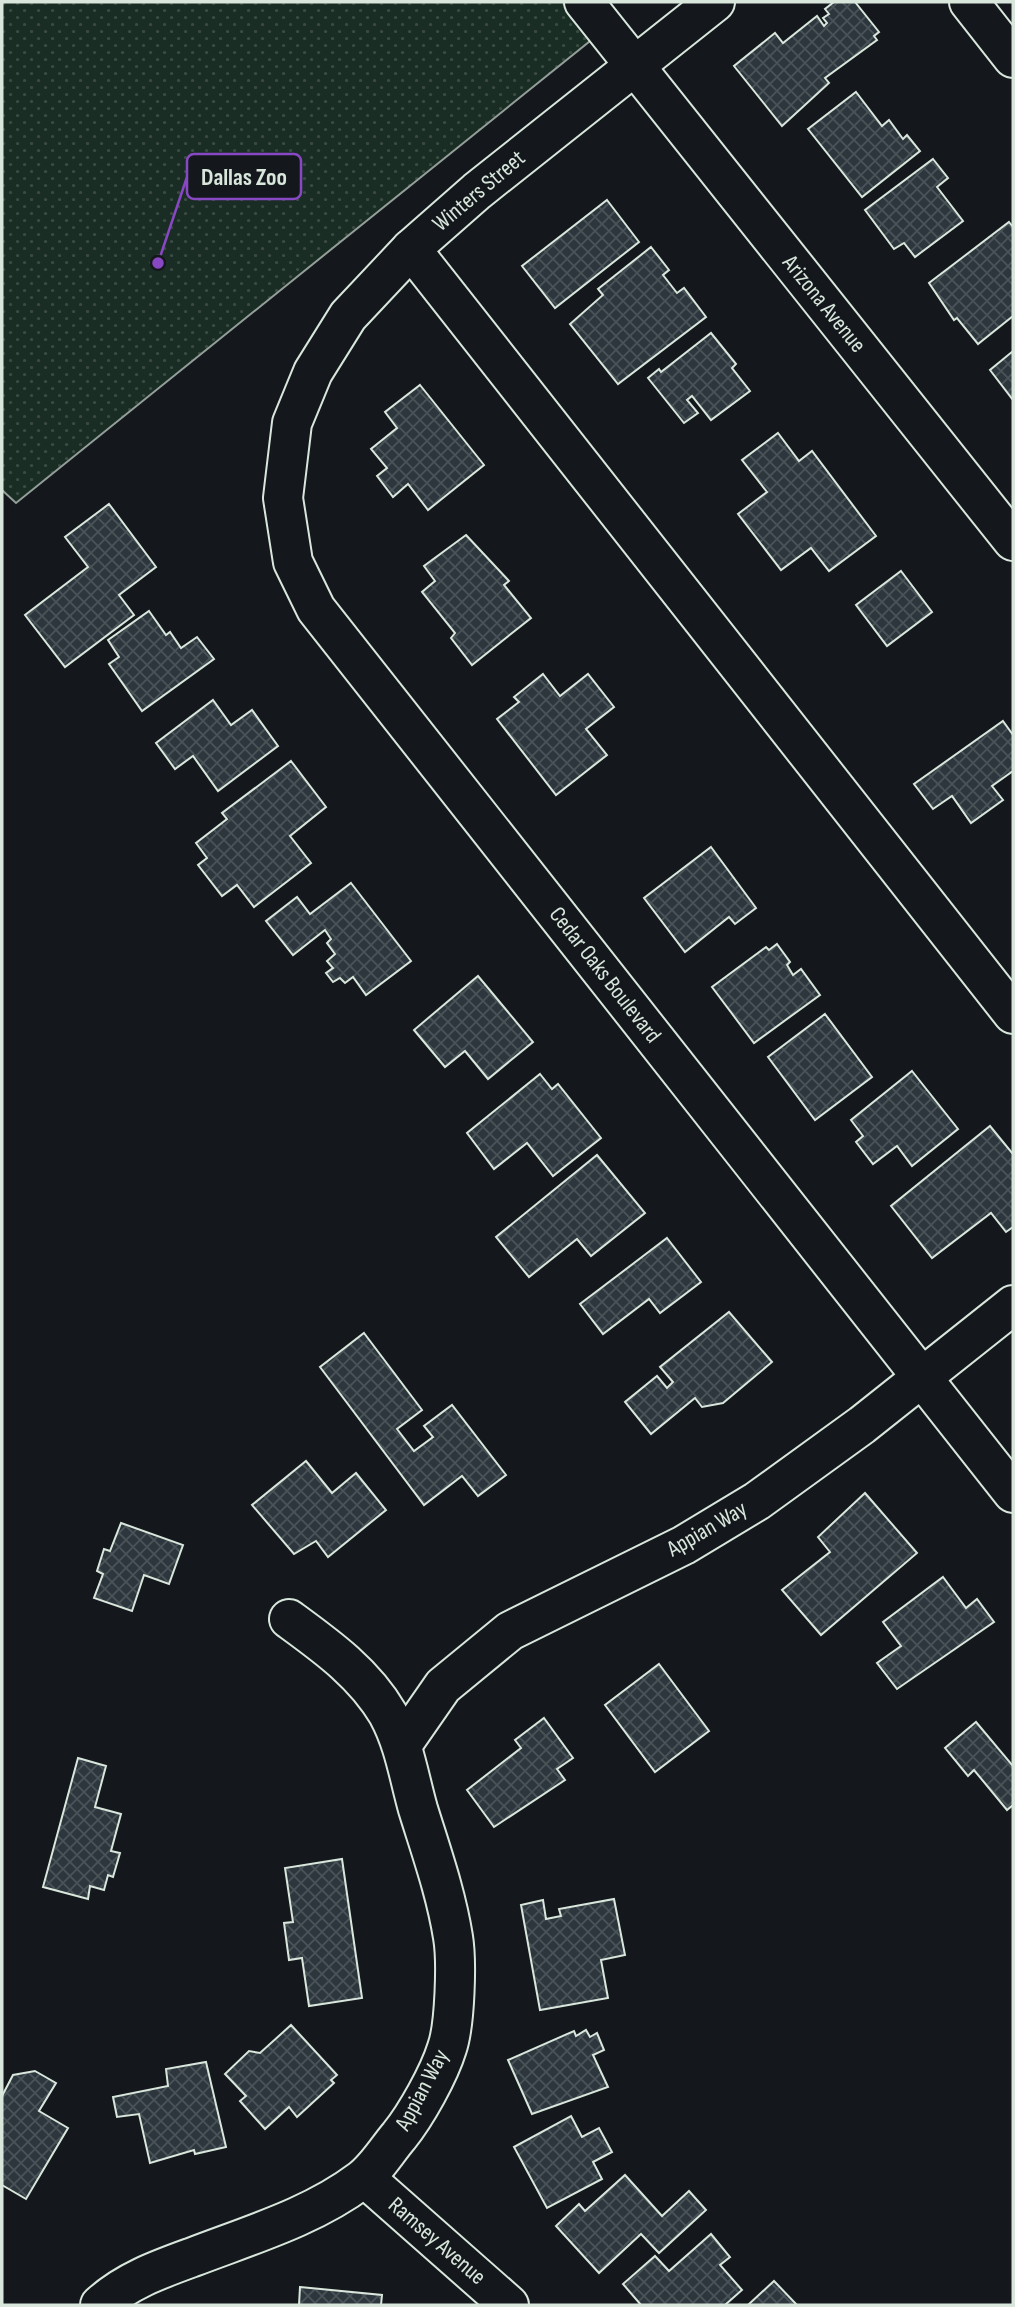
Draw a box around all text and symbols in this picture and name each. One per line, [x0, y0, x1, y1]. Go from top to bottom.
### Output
street label: Winters Street [427, 144, 531, 238]
callout: Dallas Zoo [187, 154, 301, 199]
text: Dallas Zoo [201, 163, 287, 192]
street label: Arizona Avenue [776, 249, 872, 358]
street label: Cedar Oaks Boulevard [543, 901, 667, 1049]
street label: Appian Way [661, 1495, 752, 1564]
street label: Appian Way [389, 2045, 455, 2136]
street label: Ramsey Avenue [383, 2191, 491, 2291]

